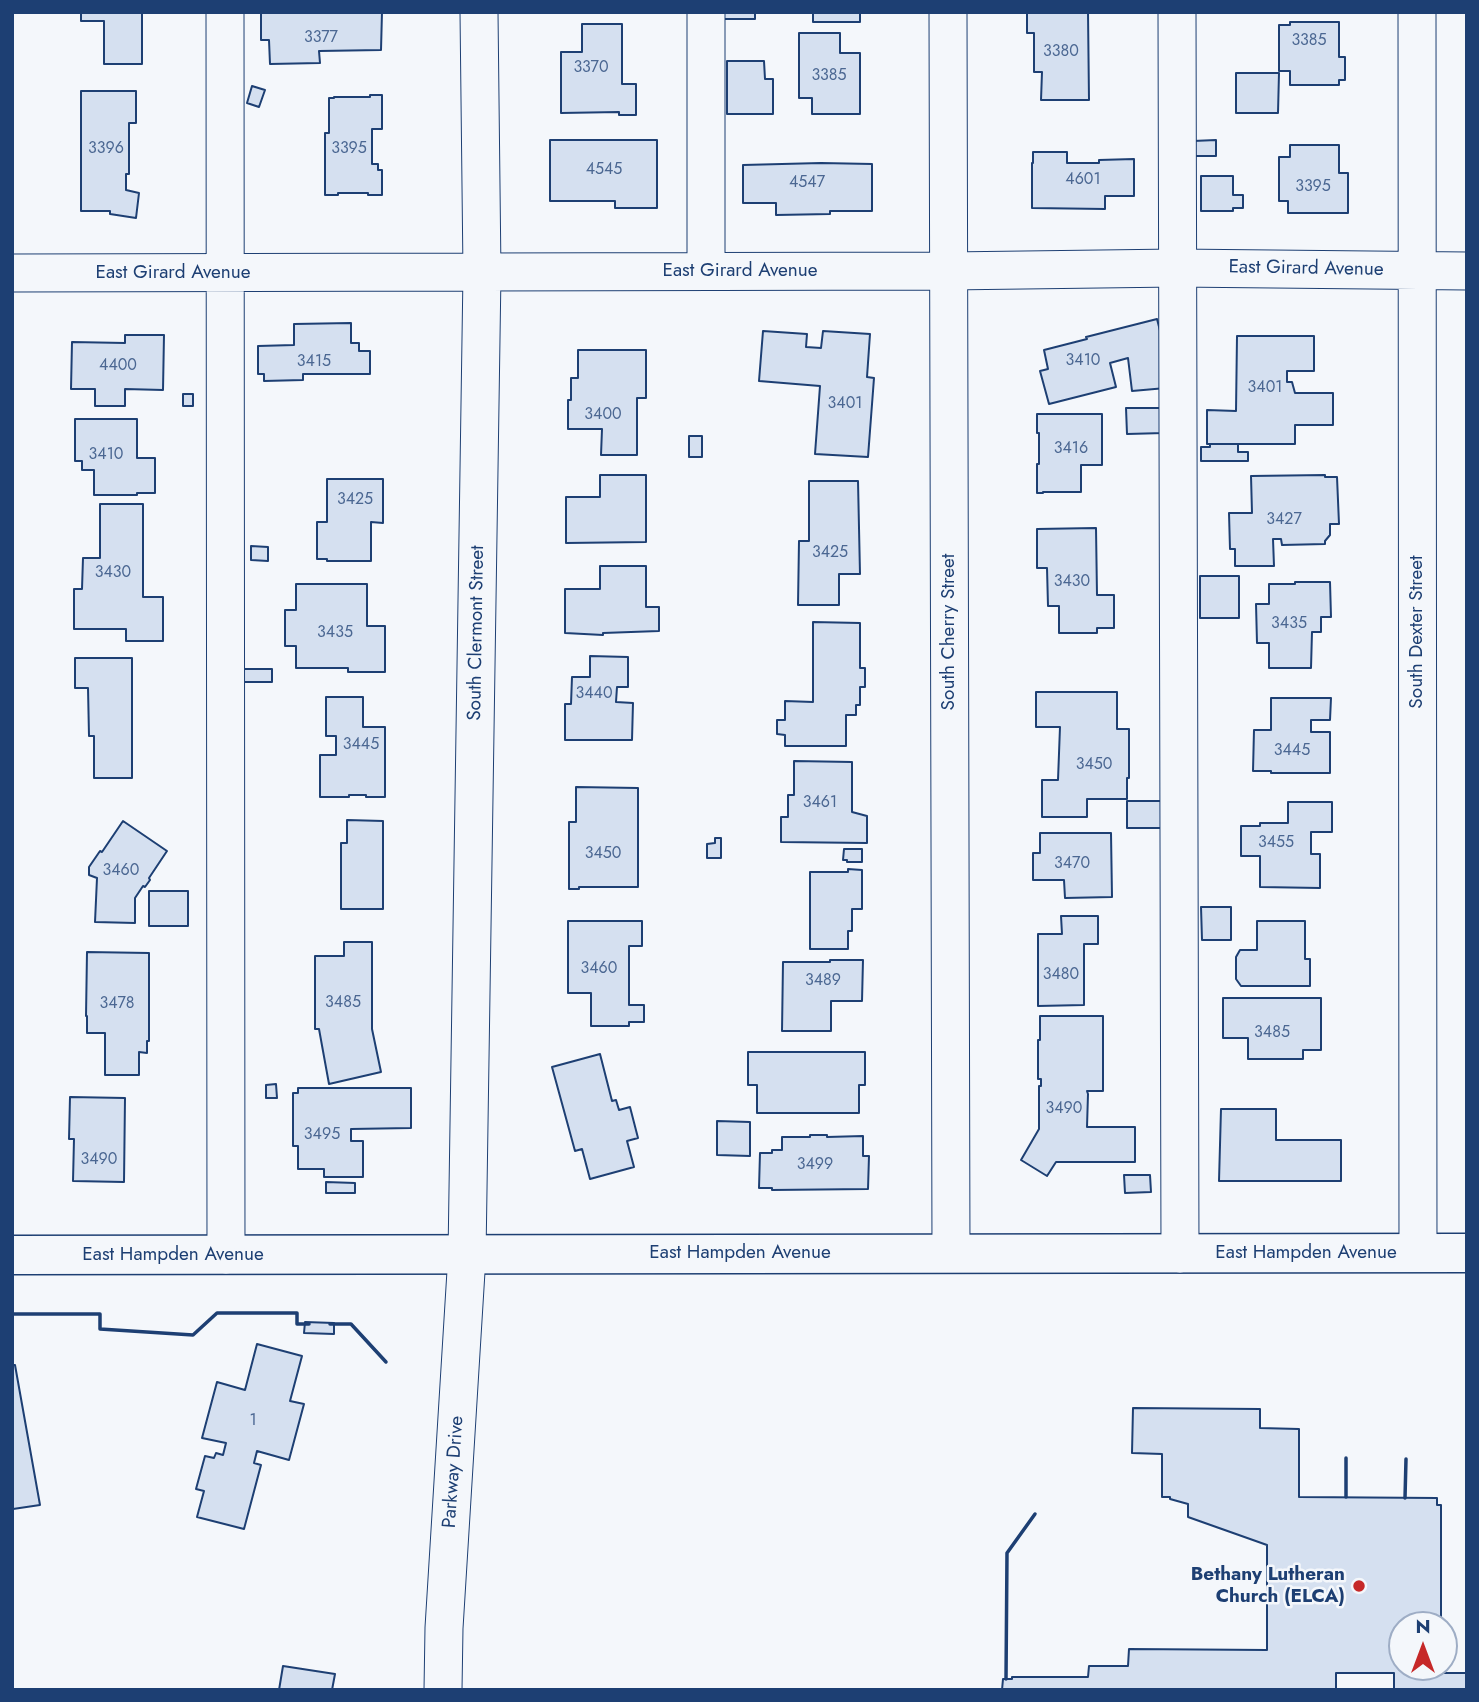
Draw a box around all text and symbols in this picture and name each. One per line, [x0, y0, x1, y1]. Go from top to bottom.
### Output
house number: 3377 [304, 28, 338, 48]
house number: 3385 [1291, 31, 1327, 51]
house number: 3380 [1043, 42, 1079, 62]
house number: 3370 [573, 58, 609, 78]
house number: 3385 [811, 66, 847, 86]
house number: 3396 [88, 139, 124, 159]
house number: 3395 [331, 139, 367, 159]
house number: 4545 [586, 160, 622, 180]
house number: 4601 [1065, 170, 1101, 190]
house number: 4547 [789, 173, 825, 193]
house number: 3395 [1295, 177, 1331, 197]
street label: East Girard Avenue [1228, 256, 1384, 282]
street label: East Girard Avenue [662, 260, 818, 282]
street label: East Girard Avenue [95, 262, 251, 284]
house number: 3410 [1066, 351, 1100, 371]
house number: 3415 [297, 352, 331, 372]
house number: 4400 [99, 356, 137, 376]
house number: 3401 [1248, 378, 1282, 398]
house number: 3401 [828, 394, 862, 414]
house number: 3400 [584, 405, 622, 425]
house number: 3416 [1054, 439, 1088, 459]
house number: 3410 [89, 445, 123, 465]
house number: 3425 [337, 490, 373, 510]
house number: 3427 [1266, 510, 1302, 530]
house number: 3425 [812, 543, 848, 563]
street label: South Clermont Street [464, 545, 490, 721]
street label: South Cherry Street [938, 554, 960, 710]
street label: South Dexter Street [1406, 555, 1428, 709]
house number: 3430 [95, 563, 131, 583]
house number: 3430 [1054, 572, 1090, 592]
house number: 3435 [1271, 614, 1307, 634]
house number: 3435 [317, 623, 353, 643]
house number: 3440 [576, 684, 612, 704]
house number: 3445 [343, 735, 379, 755]
house number: 3445 [1274, 741, 1310, 761]
house number: 3450 [1076, 755, 1112, 775]
house number: 3461 [803, 793, 837, 813]
house number: 3455 [1258, 833, 1294, 853]
house number: 3450 [585, 844, 621, 864]
house number: 3470 [1054, 854, 1090, 874]
house number: 3460 [103, 861, 139, 881]
house number: 3460 [581, 959, 617, 979]
house number: 3480 [1043, 965, 1079, 985]
house number: 3489 [805, 971, 841, 991]
house number: 3485 [325, 993, 361, 1013]
house number: 3478 [99, 994, 135, 1014]
house number: 3485 [1254, 1023, 1290, 1043]
house number: 3490 [1046, 1099, 1082, 1119]
house number: 3495 [304, 1125, 340, 1145]
house number: 3490 [81, 1150, 117, 1170]
house number: 3499 [797, 1155, 833, 1175]
street label: East Hampden Avenue [649, 1242, 831, 1264]
street label: East Hampden Avenue [1215, 1242, 1397, 1264]
street label: East Hampden Avenue [82, 1244, 264, 1266]
house number: 1 [249, 1411, 257, 1431]
street label: Parkway Drive [439, 1415, 469, 1529]
place label: Bethany Lutheran Church (ELCA) [1191, 1564, 1345, 1608]
marker: Bethany Lutheran Church (ELCA) [1351, 1578, 1367, 1594]
north arrow [1388, 1611, 1458, 1681]
text: N [1415, 1613, 1431, 1640]

